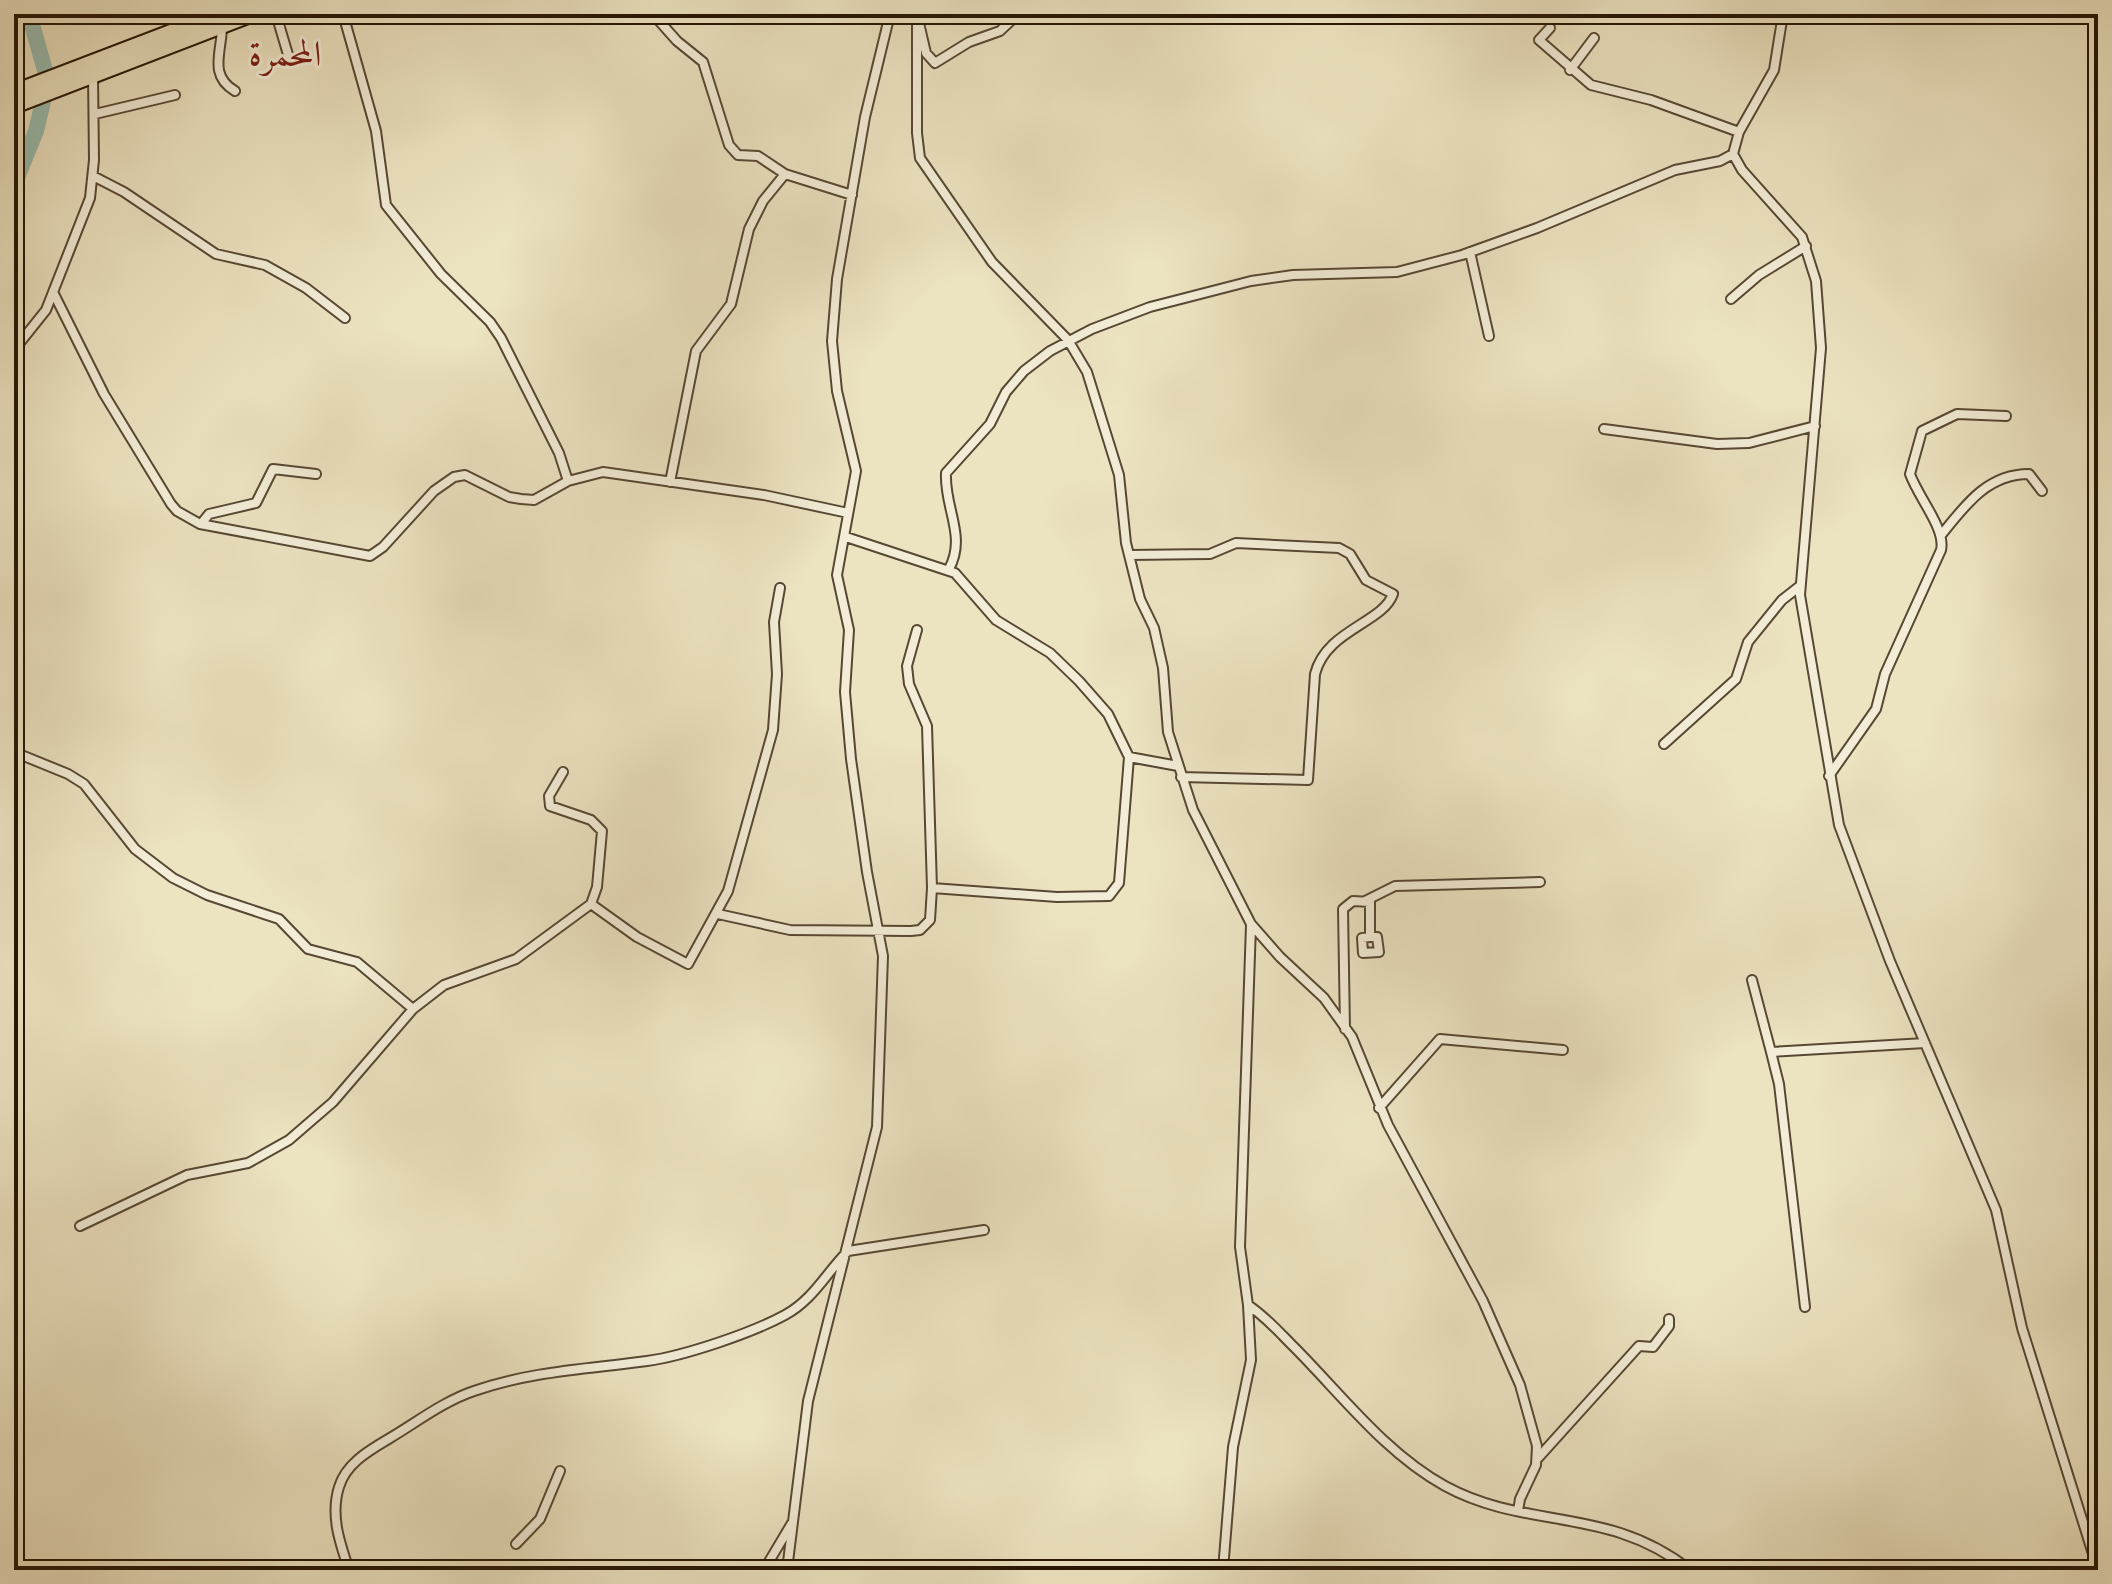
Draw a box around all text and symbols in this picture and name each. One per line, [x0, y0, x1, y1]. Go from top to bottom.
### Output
district label: المحمرة [249, 31, 321, 83]

